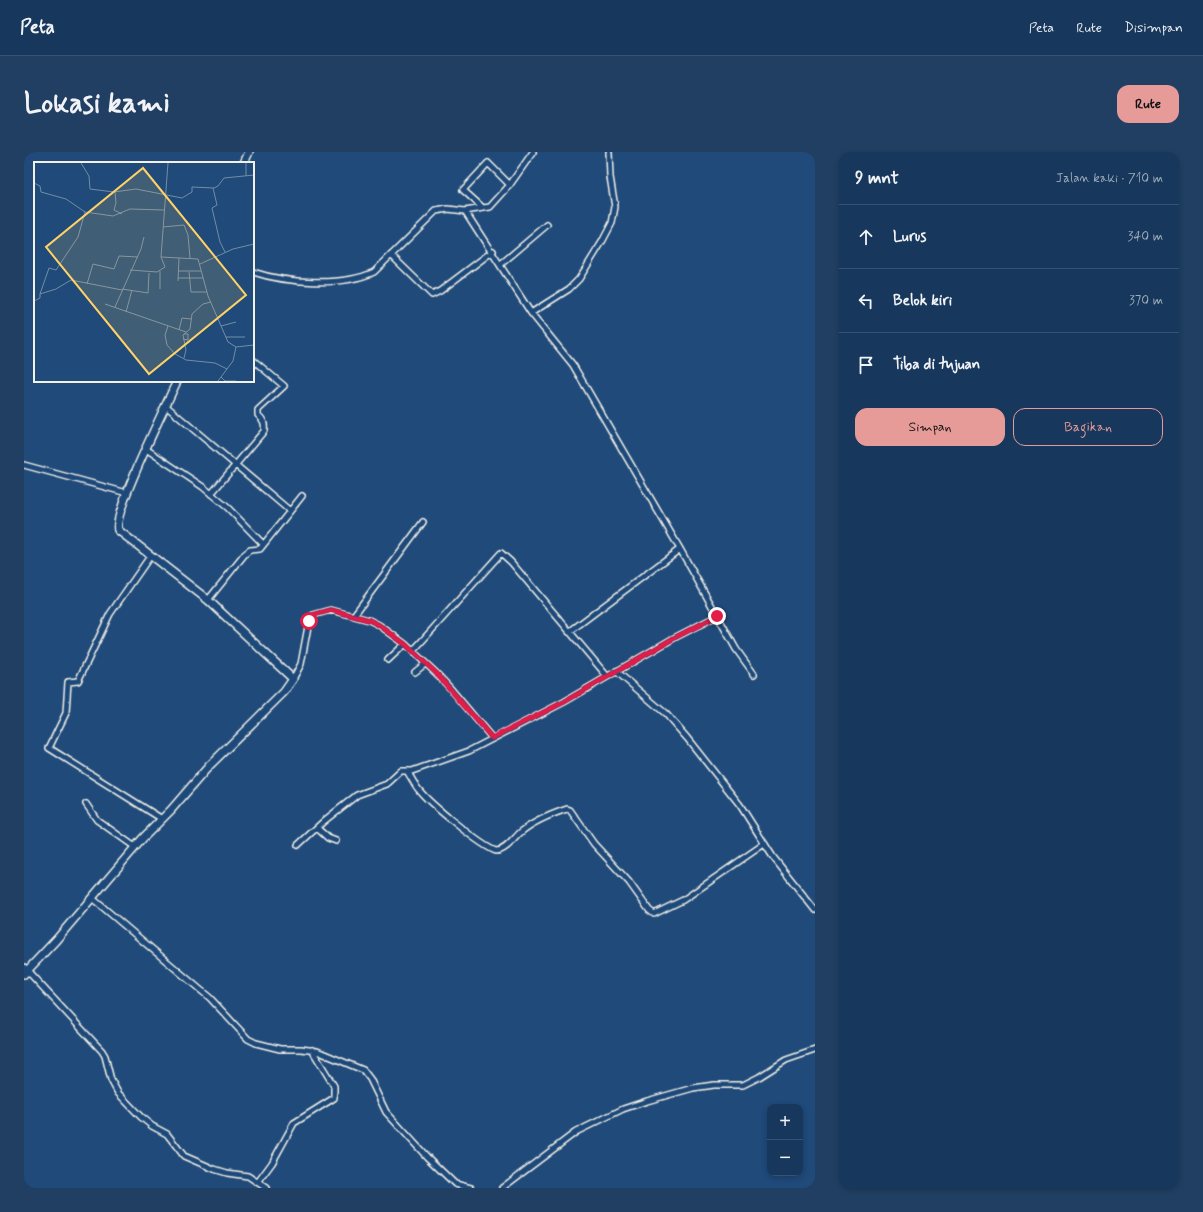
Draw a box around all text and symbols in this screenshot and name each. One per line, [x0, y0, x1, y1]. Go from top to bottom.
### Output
text: Peta [20, 15, 55, 40]
text: Peta [1029, 19, 1054, 37]
text: Rute [1076, 19, 1102, 37]
text: Disimpan [1124, 19, 1183, 37]
button: Rute [1117, 85, 1179, 123]
text: Lokasi kami [24, 86, 170, 123]
inset map [34, 162, 254, 382]
text: 9 mnt [855, 167, 899, 189]
text: Jalan kaki · 710 m [1056, 170, 1163, 187]
icon: ahead [855, 226, 877, 248]
text: Lurus [893, 227, 926, 247]
text: 340 m [1128, 228, 1163, 245]
icon: left [855, 290, 877, 312]
text: Belok kiri [893, 291, 952, 311]
text: 370 m [1129, 292, 1163, 309]
icon: arrive [855, 354, 877, 376]
text: Tiba di tujuan [893, 355, 980, 375]
button: Simpan [855, 408, 1005, 446]
button: Bagikan [1013, 408, 1163, 446]
route end [708, 607, 726, 625]
route start [300, 612, 318, 630]
map controls [767, 1104, 803, 1176]
button: + [767, 1104, 803, 1140]
button: − [767, 1140, 803, 1176]

